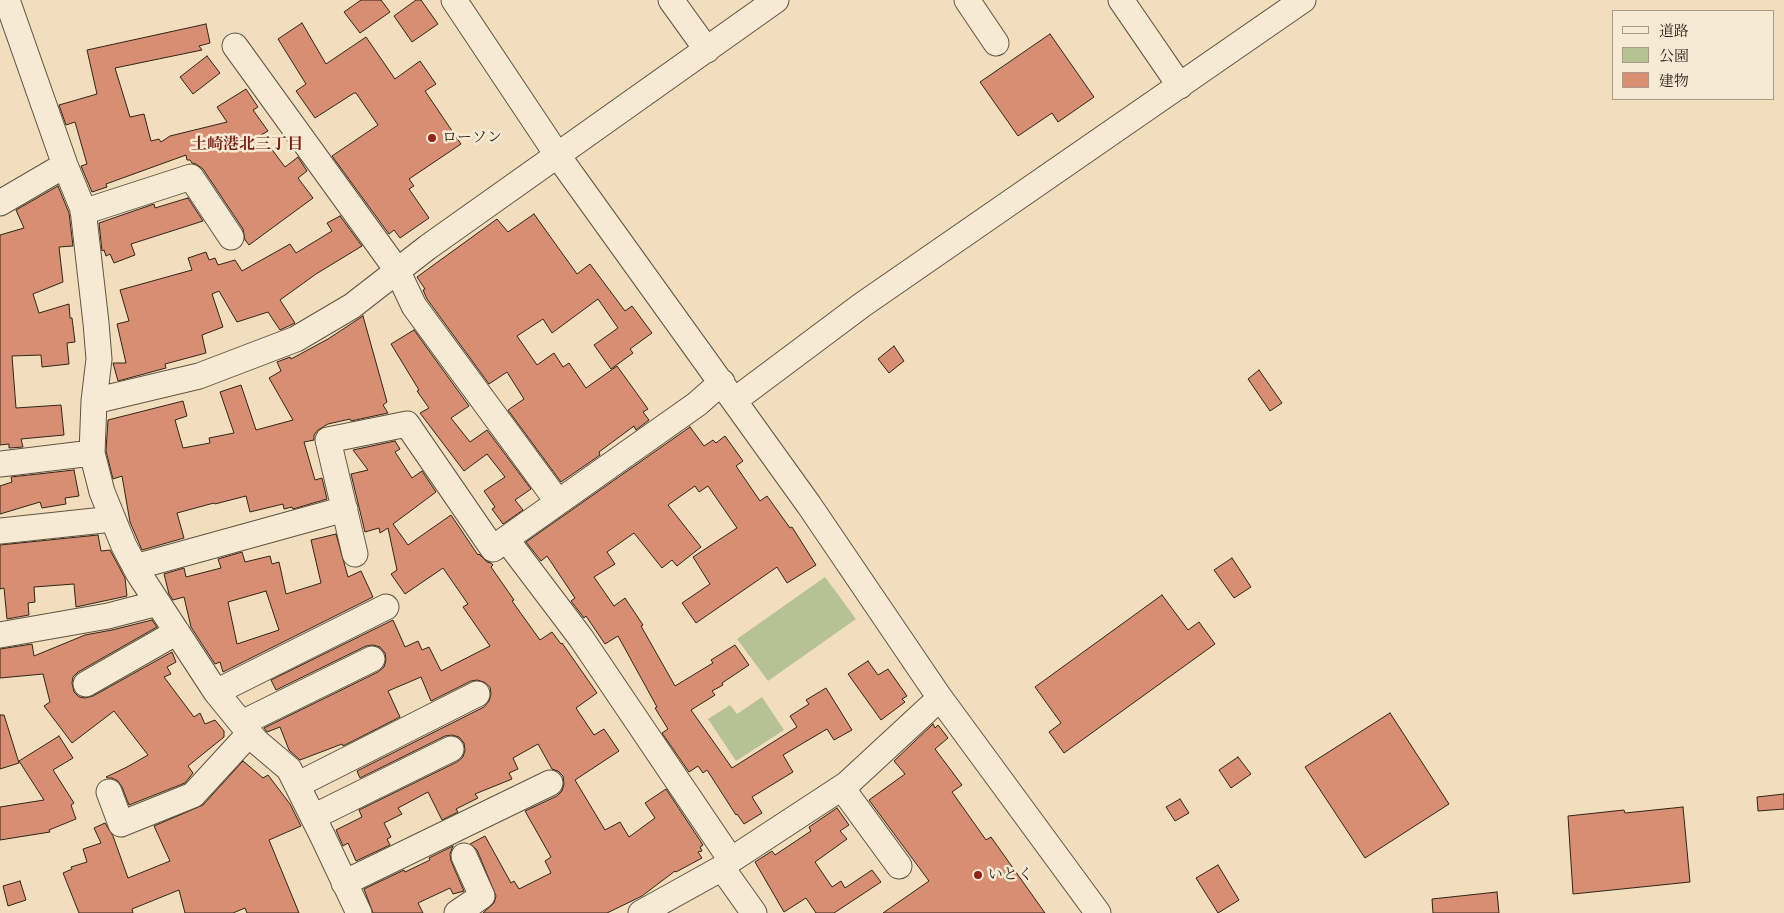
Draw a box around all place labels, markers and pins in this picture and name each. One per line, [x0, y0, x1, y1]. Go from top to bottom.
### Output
place label: ローソン [442, 129, 502, 147]
marker: ローソン [426, 132, 438, 144]
place label: いとく [988, 866, 1033, 884]
marker: いとく [972, 869, 984, 881]

